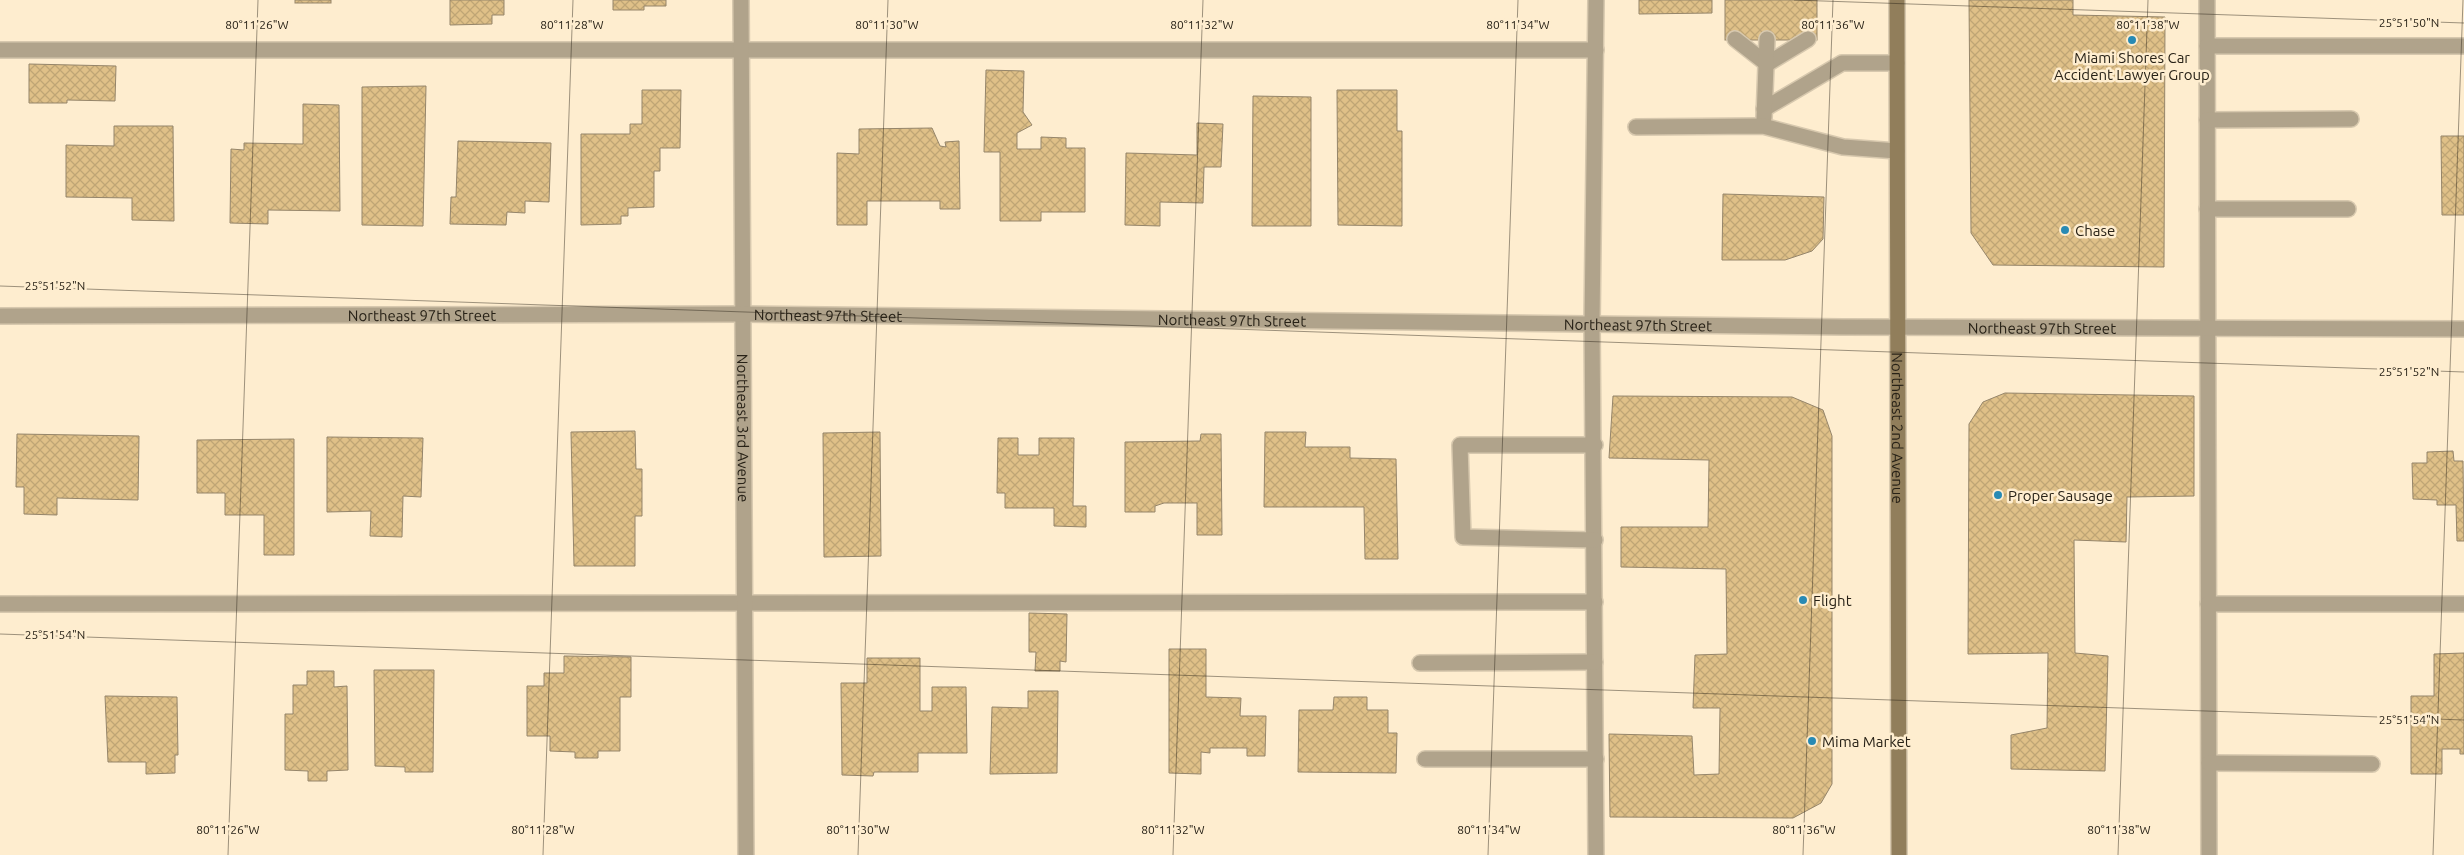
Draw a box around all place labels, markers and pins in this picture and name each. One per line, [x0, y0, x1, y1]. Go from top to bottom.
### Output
marker: Miami Shores Car Accident Lawyer Group [2126, 34, 2138, 46]
place label: Miami Shores Car Accident Lawyer Group [2054, 49, 2210, 83]
place label: Chase [2075, 222, 2115, 239]
marker: Chase [2059, 224, 2071, 236]
place label: Proper Sausage [2008, 487, 2113, 504]
marker: Proper Sausage [1992, 489, 2004, 501]
place label: Flight [1813, 592, 1852, 609]
marker: Flight [1797, 594, 1809, 606]
place label: Mima Market [1822, 733, 1911, 750]
marker: Mima Market [1806, 735, 1818, 747]

